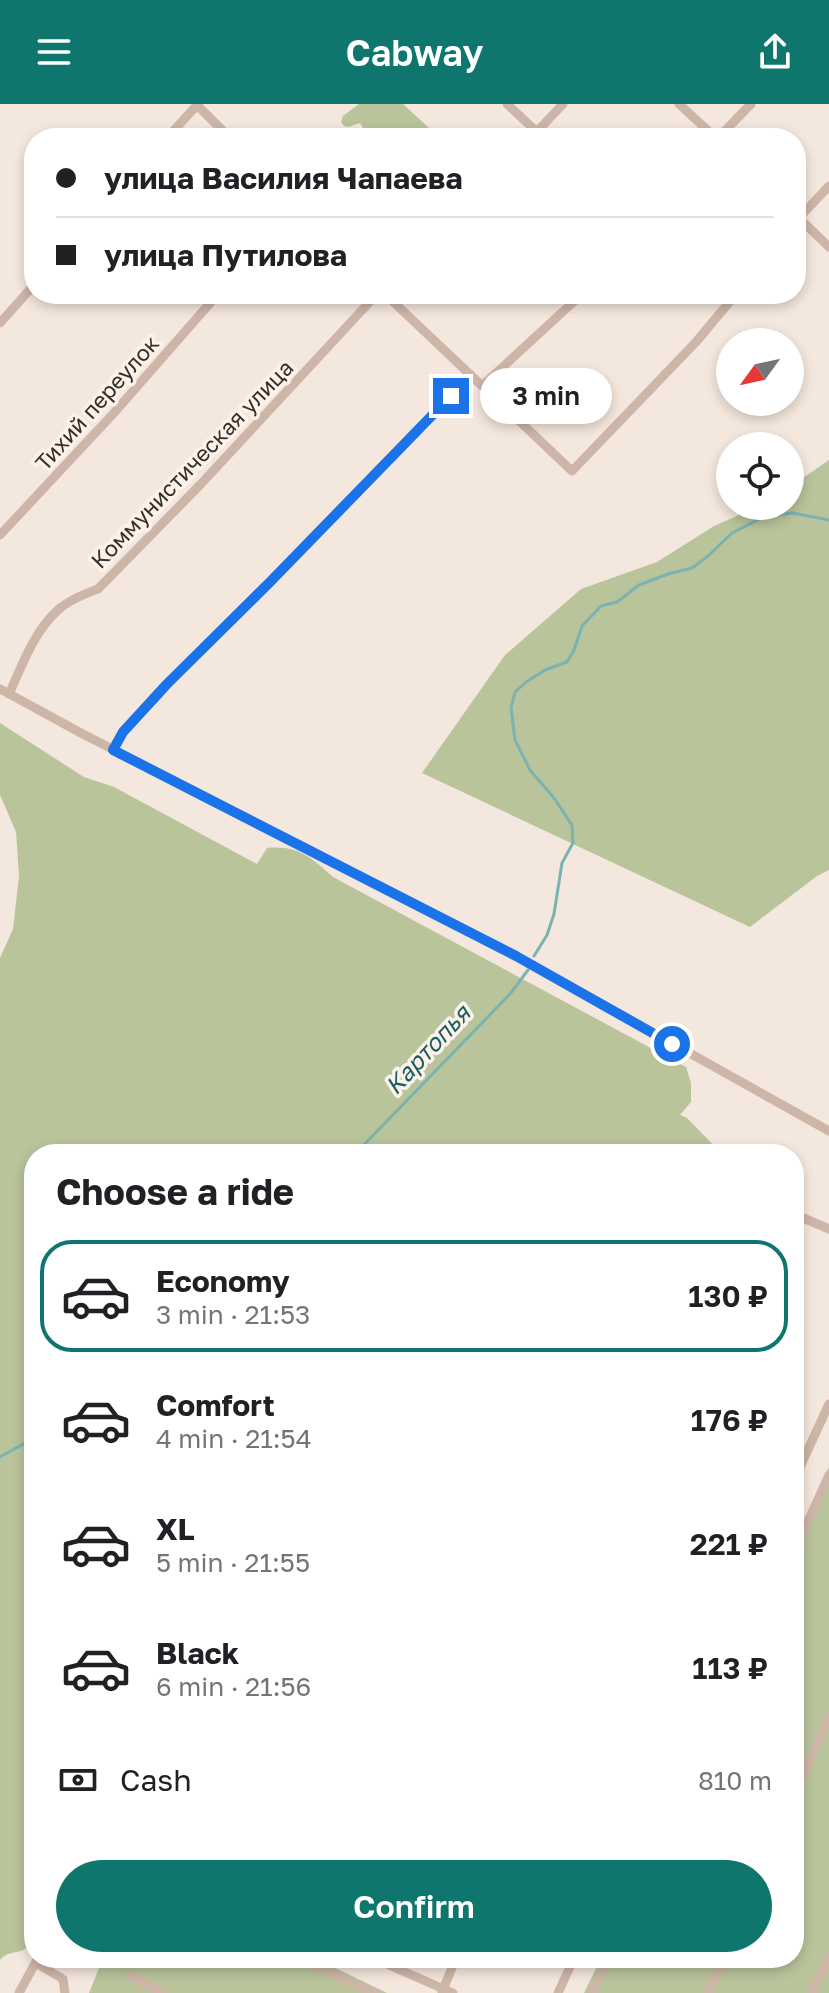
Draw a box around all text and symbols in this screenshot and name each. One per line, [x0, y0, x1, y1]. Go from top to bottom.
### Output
icon: menu [32, 30, 76, 74]
icon: share [753, 30, 797, 74]
text: Cabway [345, 31, 484, 74]
text: улица Василия Чапаева [104, 160, 463, 196]
text: улица Путилова [104, 237, 347, 273]
north arrow [716, 328, 804, 416]
map controls [716, 328, 804, 520]
street label: Тихий переулок [29, 329, 164, 476]
street label: Коммунистическая улица [85, 354, 298, 574]
callout: 3 min [479, 368, 611, 424]
route end [433, 378, 469, 414]
text: 3 min [512, 380, 580, 411]
button: locate [716, 432, 804, 520]
water label: Картопья [378, 997, 476, 1100]
route start [654, 1026, 690, 1062]
text: Choose a ride [56, 1170, 294, 1213]
icon: car [60, 1260, 132, 1332]
text: Economy [156, 1263, 290, 1299]
text: 130 ₽ [688, 1278, 768, 1314]
text: 3 min · 21:53 [156, 1299, 310, 1330]
icon: car [60, 1384, 132, 1456]
text: Comfort [156, 1387, 275, 1423]
text: 176 ₽ [691, 1402, 768, 1438]
text: 4 min · 21:54 [156, 1423, 312, 1454]
icon: car [60, 1508, 132, 1580]
text: XL [156, 1511, 195, 1547]
text: 221 ₽ [690, 1526, 768, 1562]
text: 5 min · 21:55 [156, 1547, 310, 1578]
icon: car [60, 1632, 132, 1704]
text: Black [156, 1635, 239, 1671]
text: 113 ₽ [692, 1650, 768, 1686]
text: 6 min · 21:56 [156, 1671, 311, 1702]
icon: cash [56, 1758, 100, 1802]
text: Cash [120, 1762, 192, 1798]
text: 810 m [698, 1765, 772, 1796]
button: Confirm [56, 1860, 772, 1952]

